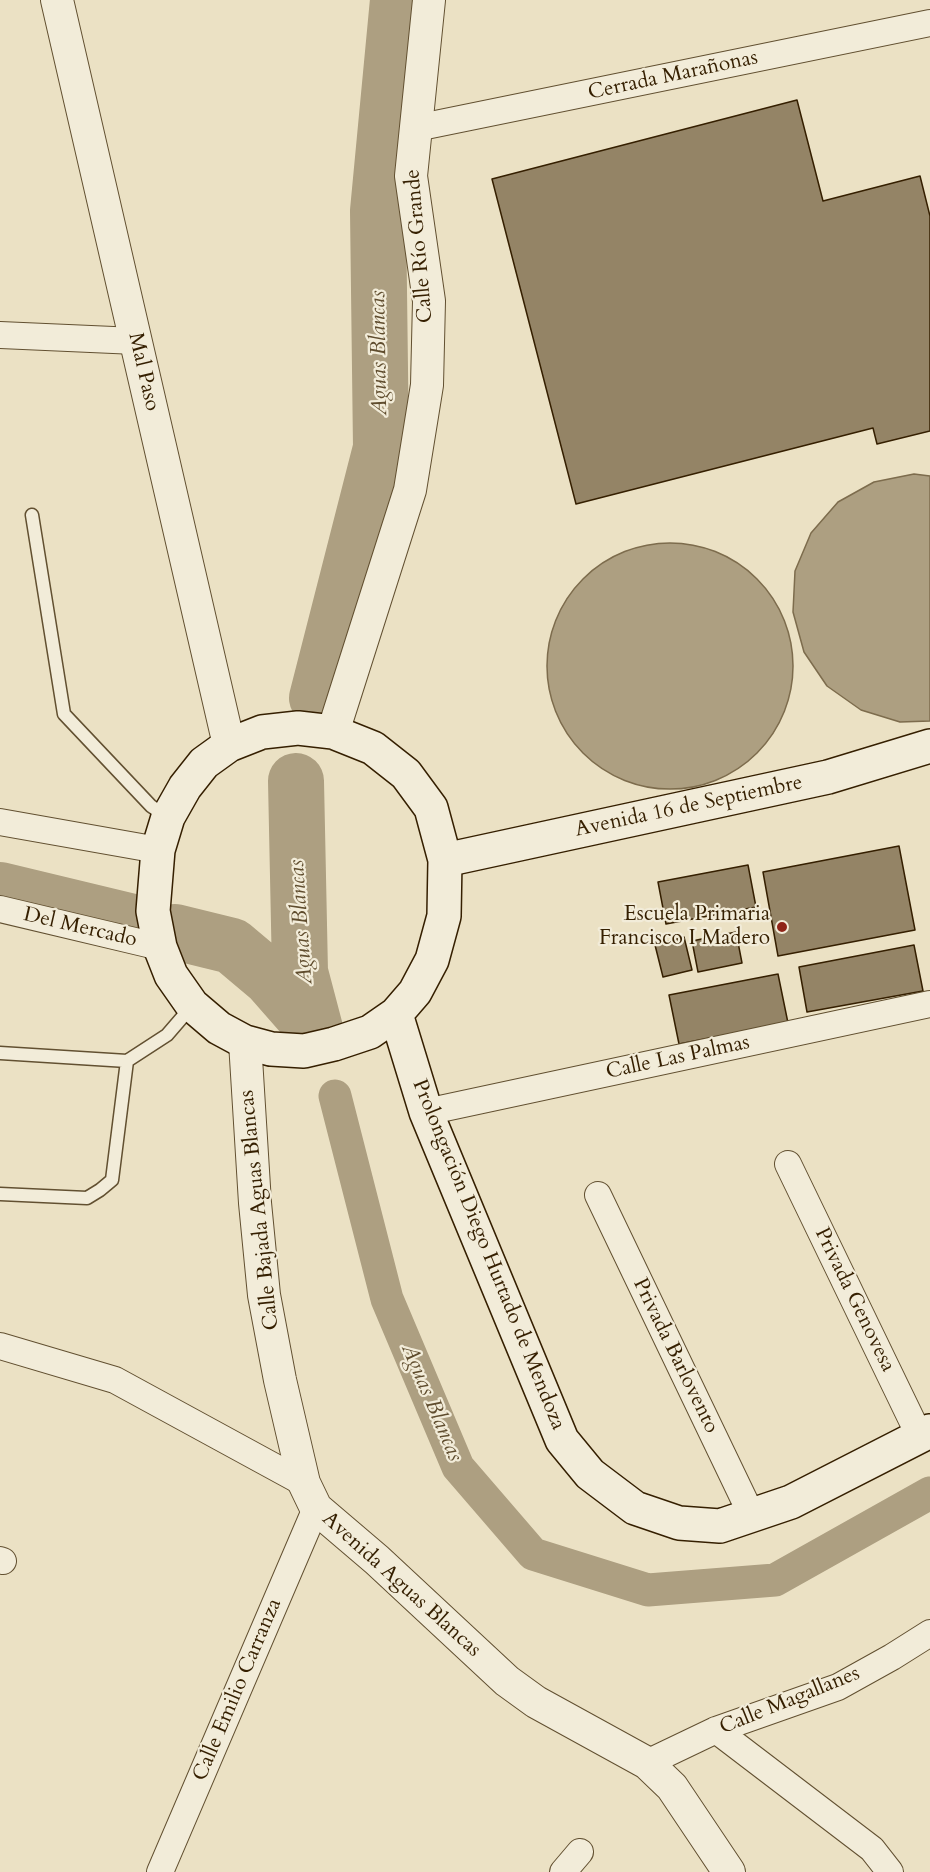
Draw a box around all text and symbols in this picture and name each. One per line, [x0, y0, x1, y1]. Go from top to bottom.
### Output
street label: Cerrada Marañonas [586, 46, 760, 106]
street label: Calle Río Grande [401, 168, 439, 324]
water label: Aguas Blancas [366, 290, 394, 416]
street label: Mal Paso [122, 330, 164, 414]
street label: Avenida 16 de Septiembre [573, 771, 805, 843]
water label: Aguas Blancas [284, 859, 320, 985]
place label: Escuela Primaria Francisco I Madero [599, 902, 770, 952]
street label: Del Mercado [21, 903, 139, 953]
marker: Escuela Primaria Francisco I Madero [775, 920, 789, 934]
street label: Calle Las Palmas [604, 1030, 752, 1086]
street label: Prolongación Diego Hurtado de Mendoza [406, 1076, 570, 1434]
street label: Calle Bajada Aguas Blancas [235, 1089, 285, 1331]
street label: Privada Genovesa [808, 1224, 900, 1376]
street label: Privada Barlovento [627, 1274, 723, 1438]
water label: Aguas Blancas [394, 1340, 468, 1466]
street label: Avenida Aguas Blancas [316, 1507, 486, 1663]
street label: Calle Emilio Carranza [188, 1595, 288, 1785]
street label: Calle Magallanes [716, 1661, 864, 1741]

